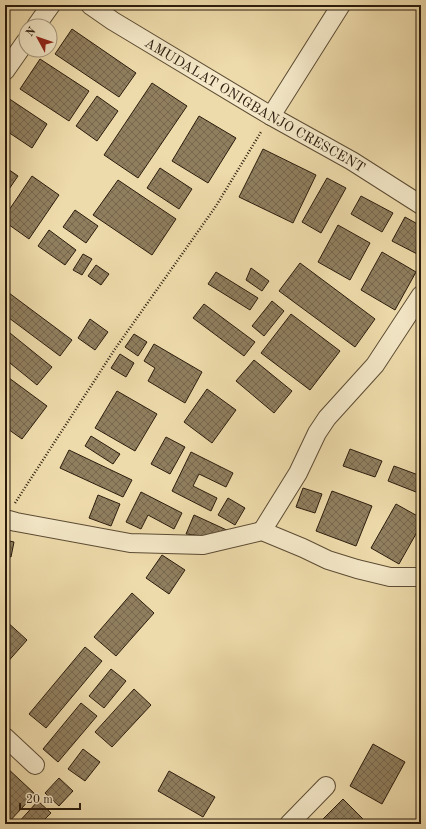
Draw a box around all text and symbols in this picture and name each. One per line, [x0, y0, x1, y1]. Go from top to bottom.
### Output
north arrow [18, 18, 58, 58]
text: N [25, 25, 39, 39]
street label: AMUDALAT ONIGBANJO CRESCENT [142, 36, 367, 175]
scale bar [20, 785, 80, 811]
text: 20 m [26, 794, 53, 806]

